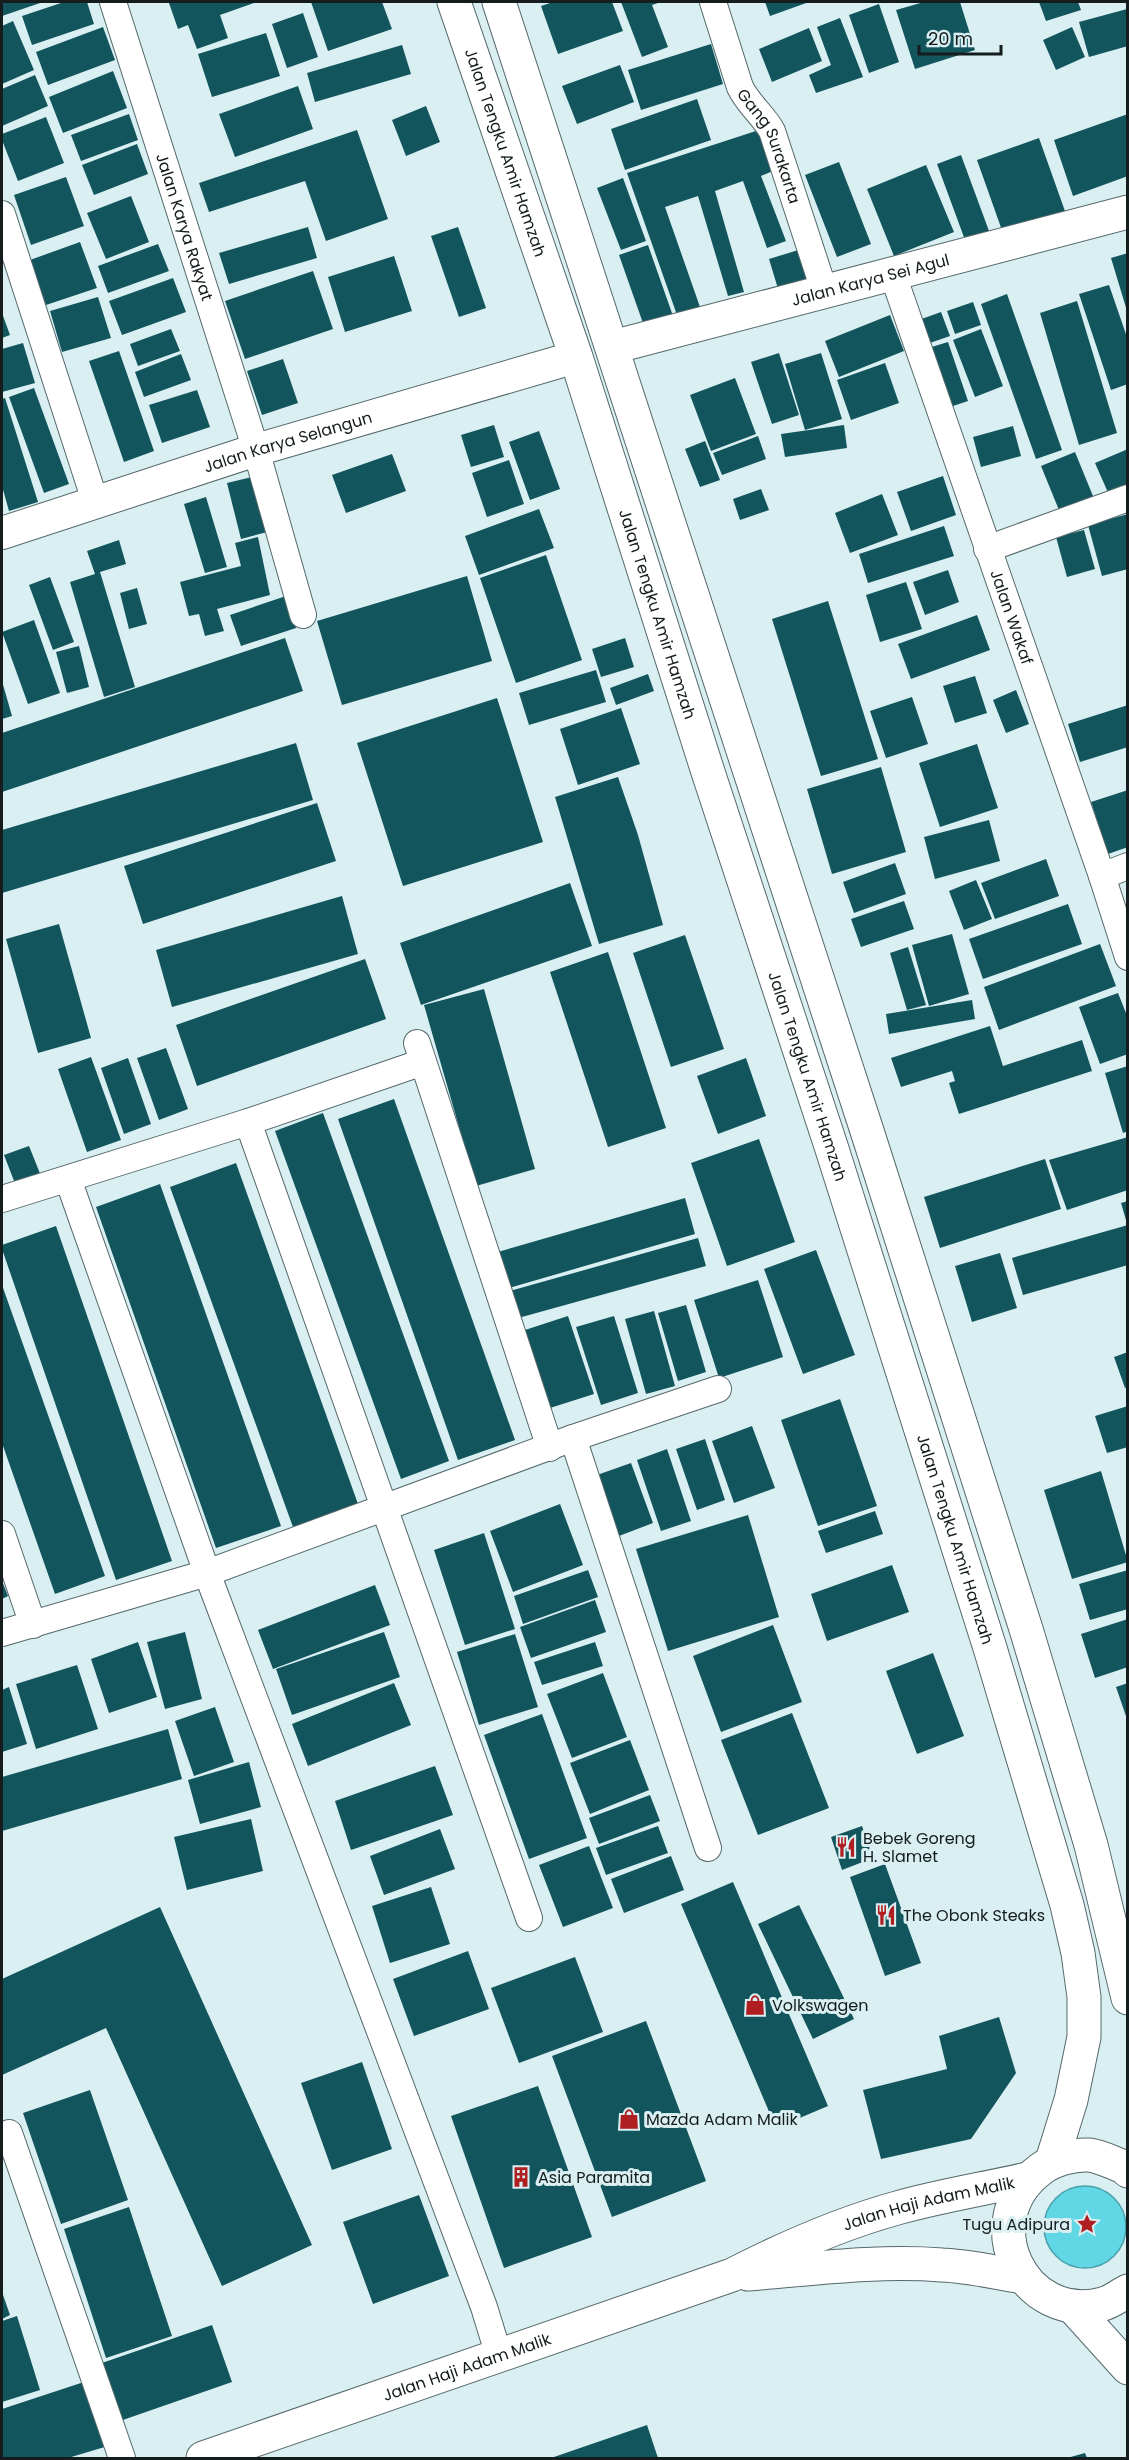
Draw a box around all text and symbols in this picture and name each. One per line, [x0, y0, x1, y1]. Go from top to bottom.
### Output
scale bar [919, 18, 1002, 56]
text: 20 m [928, 26, 973, 51]
street label: Jalan Tengku Amir Hamzah [459, 45, 552, 260]
street label: Gang Surakarta [731, 84, 806, 207]
street label: Jalan Karya Rakyat [150, 150, 219, 304]
street label: Jalan Karya Sei Agul [789, 248, 952, 312]
street label: Jalan Karya Selangun [201, 406, 375, 478]
street label: Jalan Tengku Amir Hamzah [613, 506, 701, 722]
street label: Jalan Wakaf [984, 566, 1039, 668]
street label: Jalan Tengku Amir Hamzah [762, 969, 852, 1184]
street label: Jalan Tengku Amir Hamzah [911, 1431, 999, 1647]
place label: Bebek Goreng H. Slamet [863, 1827, 976, 1868]
restaurant icon: Bebek Goreng H. Slamet [834, 1835, 858, 1859]
restaurant icon: The Obonk Steaks [874, 1903, 898, 1927]
place label: The Obonk Steaks [903, 1904, 1045, 1927]
shop icon: Volkswagen [743, 1993, 767, 2017]
place label: Volkswagen [772, 1994, 869, 2017]
shop icon: Mazda Adam Malik [617, 2107, 641, 2131]
place label: Mazda Adam Malik [646, 2108, 798, 2131]
building icon: Asia Paramita [509, 2165, 533, 2189]
place label: Asia Paramita [538, 2166, 650, 2189]
street label: Jalan Haji Adam Malik [840, 2171, 1018, 2237]
place icon: Tugu Adipura [1075, 2212, 1099, 2236]
place label: Tugu Adipura [962, 2213, 1070, 2236]
street label: Jalan Haji Adam Malik [380, 2327, 555, 2407]

